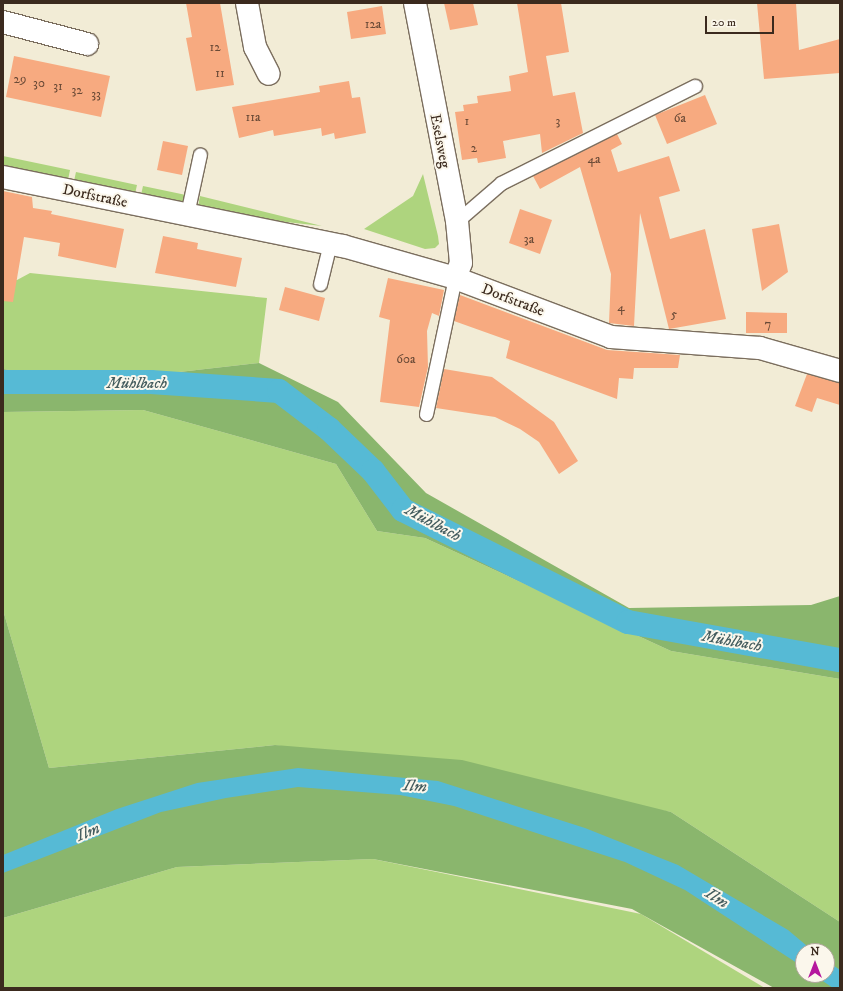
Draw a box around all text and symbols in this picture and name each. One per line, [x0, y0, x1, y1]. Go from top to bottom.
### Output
scale bar [707, 8, 776, 34]
text: 20 m [712, 15, 736, 30]
house number: 12a [365, 16, 381, 32]
house number: 12 [209, 39, 221, 55]
house number: 11 [215, 65, 225, 81]
house number: 29 [14, 71, 26, 87]
house number: 30 [33, 75, 45, 91]
house number: 31 [53, 78, 63, 94]
house number: 32 [71, 82, 83, 98]
house number: 33 [91, 86, 101, 102]
house number: 11a [245, 109, 261, 125]
house number: 6a [674, 110, 686, 126]
street label: Eselsweg [426, 113, 454, 169]
house number: 1 [465, 113, 469, 129]
house number: 3 [556, 113, 560, 129]
house number: 2 [471, 140, 477, 156]
house number: 4a [587, 151, 601, 167]
street label: Dorfstraße [61, 180, 129, 212]
house number: 3a [524, 231, 534, 247]
street label: Dorfstraße [479, 280, 547, 320]
house number: 4 [617, 299, 625, 315]
house number: 5 [671, 306, 677, 322]
house number: 7 [765, 316, 771, 332]
house number: 60a [396, 351, 416, 367]
water label: Mühlbach [107, 373, 167, 393]
water label: Mühlbach [402, 500, 464, 546]
water label: Mühlbach [701, 626, 763, 656]
water label: Ilm [403, 776, 427, 796]
water label: Ilm [73, 819, 103, 845]
water label: Ilm [702, 884, 732, 912]
north arrow [795, 943, 835, 983]
text: N [810, 945, 820, 959]

